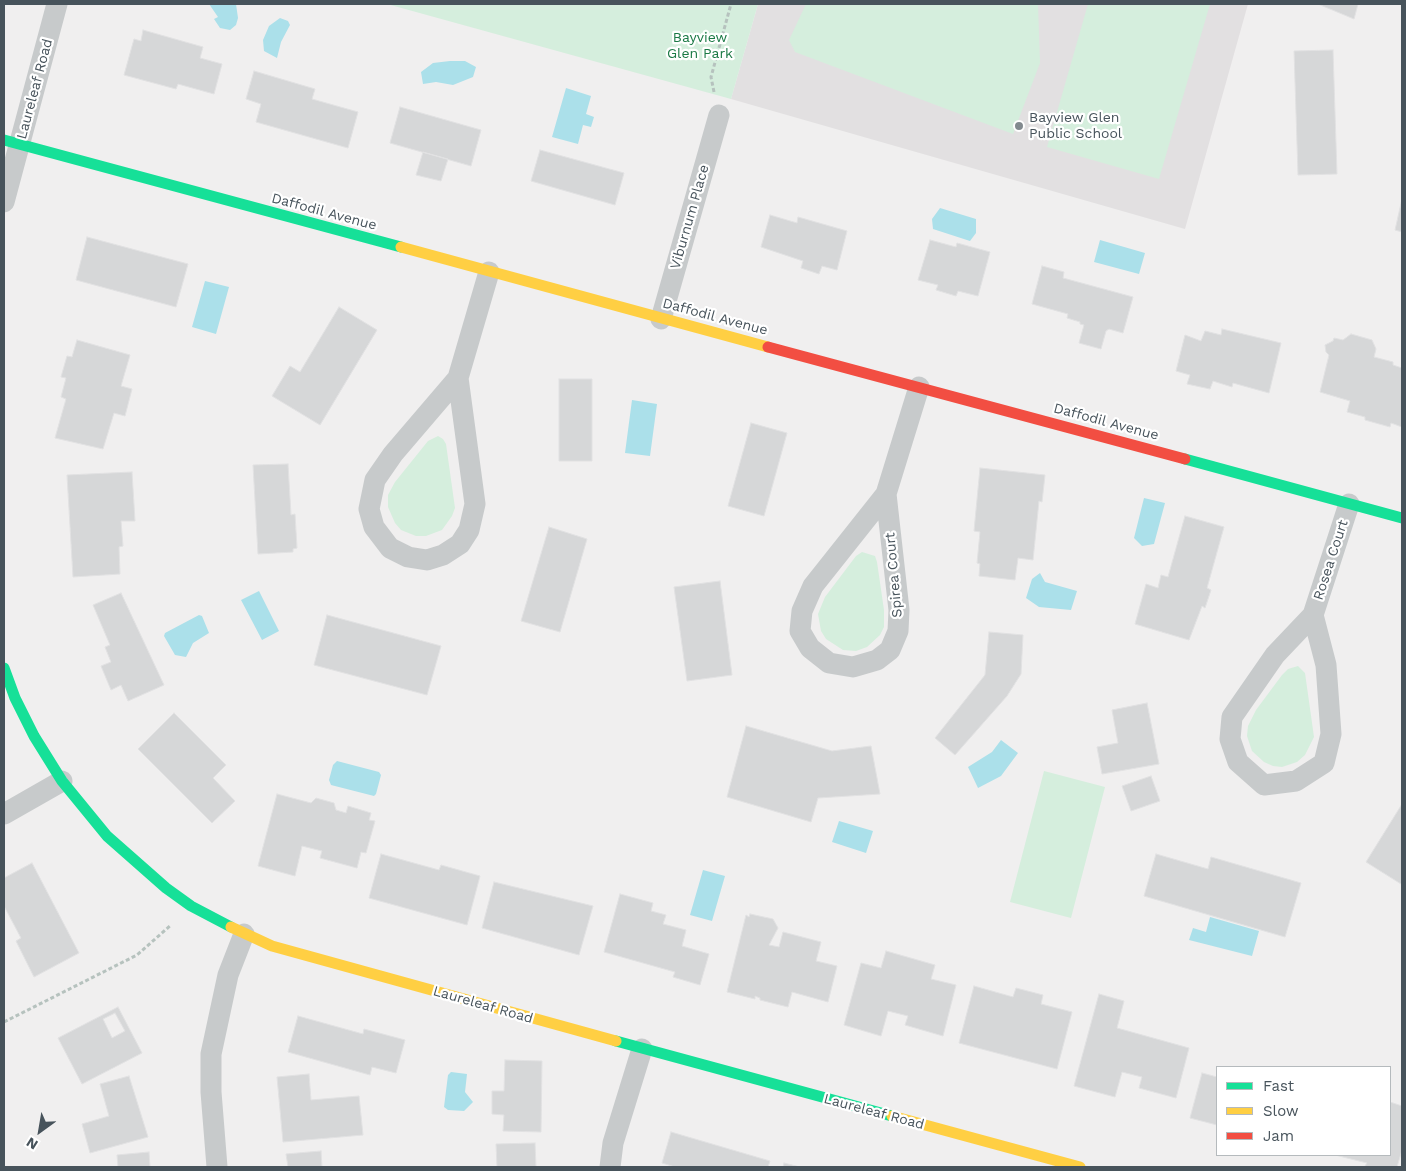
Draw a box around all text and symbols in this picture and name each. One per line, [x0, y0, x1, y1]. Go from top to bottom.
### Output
park label: Bayview Glen Park [667, 30, 733, 62]
street label: Laureleaf Road [14, 37, 56, 141]
place label: Bayview Glen Public School [1029, 110, 1122, 142]
marker: Bayview Glen Public School [1013, 120, 1025, 132]
street label: Viburnum Place [667, 163, 713, 271]
street label: Daffodil Avenue [270, 190, 378, 234]
street label: Daffodil Avenue [661, 295, 769, 339]
street label: Daffodil Avenue [1052, 400, 1160, 444]
street label: Rosea Court [1310, 518, 1352, 602]
street label: Spirea Court [882, 532, 906, 618]
street label: Laureleaf Road [431, 983, 535, 1027]
legend [1216, 1066, 1391, 1156]
text: Fast [1263, 1077, 1294, 1095]
street label: Laureleaf Road [822, 1091, 926, 1133]
text: Slow [1263, 1102, 1299, 1120]
north arrow [15, 1106, 65, 1156]
text: Jam [1263, 1127, 1294, 1145]
text: N [23, 1134, 41, 1153]

